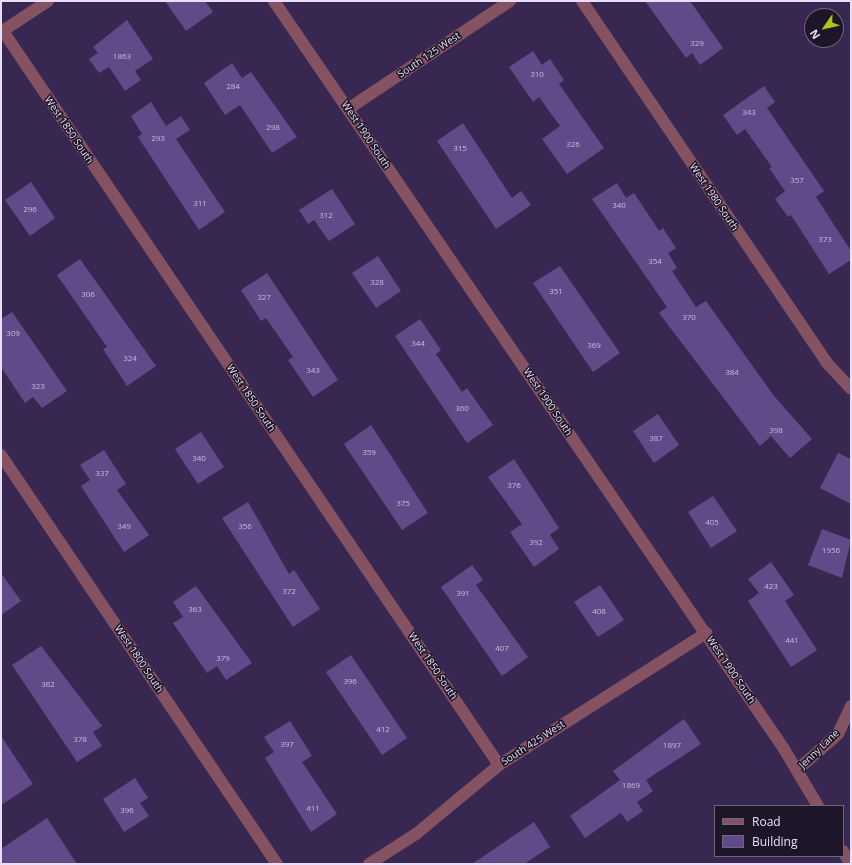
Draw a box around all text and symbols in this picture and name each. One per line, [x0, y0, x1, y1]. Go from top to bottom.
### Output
north arrow [804, 8, 844, 48]
text: N [806, 27, 823, 42]
street label: South 125 West [395, 30, 463, 80]
house number: 329 [690, 38, 704, 48]
house number: 1863 [113, 51, 131, 61]
house number: 310 [530, 69, 544, 79]
house number: 284 [226, 81, 240, 91]
street label: West 1850 South [42, 94, 96, 166]
street label: West 1900 South [339, 99, 393, 171]
house number: 343 [742, 107, 756, 117]
house number: 298 [266, 122, 280, 132]
house number: 293 [151, 133, 165, 143]
house number: 326 [566, 139, 580, 149]
house number: 315 [453, 143, 467, 153]
street label: West 1980 South [687, 161, 741, 233]
house number: 357 [790, 175, 804, 185]
house number: 311 [193, 198, 207, 208]
house number: 340 [612, 200, 626, 210]
house number: 296 [23, 204, 37, 214]
house number: 312 [319, 210, 333, 220]
house number: 373 [818, 234, 832, 244]
house number: 354 [648, 256, 662, 266]
house number: 328 [370, 277, 384, 287]
house number: 351 [549, 286, 563, 296]
house number: 306 [81, 289, 95, 299]
house number: 327 [257, 292, 271, 302]
house number: 370 [682, 312, 696, 322]
house number: 309 [6, 328, 20, 338]
house number: 344 [411, 338, 425, 348]
house number: 369 [587, 340, 601, 350]
house number: 324 [123, 353, 137, 363]
street label: West 1850 South [224, 362, 278, 434]
house number: 343 [306, 365, 320, 375]
street label: West 1900 South [521, 366, 575, 438]
house number: 384 [725, 367, 739, 377]
house number: 323 [31, 381, 45, 391]
house number: 360 [455, 403, 469, 413]
house number: 398 [769, 425, 783, 435]
house number: 387 [649, 433, 663, 443]
house number: 359 [362, 447, 376, 457]
house number: 340 [192, 453, 206, 463]
house number: 337 [95, 468, 109, 478]
house number: 376 [507, 480, 521, 490]
house number: 375 [396, 498, 410, 508]
house number: 405 [705, 517, 719, 527]
house number: 349 [117, 521, 131, 531]
house number: 356 [238, 521, 252, 531]
house number: 392 [529, 537, 543, 547]
house number: 1956 [822, 545, 840, 555]
house number: 423 [764, 581, 778, 591]
house number: 372 [282, 586, 296, 596]
house number: 391 [456, 588, 470, 598]
house number: 363 [188, 604, 202, 614]
house number: 408 [592, 606, 606, 616]
street label: West 1800 South [112, 623, 166, 695]
street label: West 1850 South [406, 630, 460, 702]
street label: West 1900 South [704, 634, 758, 706]
house number: 441 [785, 635, 799, 645]
house number: 407 [495, 643, 509, 653]
house number: 379 [216, 653, 230, 663]
house number: 396 [343, 676, 357, 686]
house number: 362 [41, 679, 55, 689]
street label: South 425 West [499, 718, 567, 768]
house number: 412 [376, 724, 390, 734]
street label: Jenny Lane [797, 727, 841, 771]
house number: 378 [73, 734, 87, 744]
house number: 397 [280, 739, 294, 749]
house number: 1897 [663, 740, 681, 750]
house number: 1869 [622, 780, 640, 790]
house number: 411 [306, 803, 320, 813]
house number: 396 [120, 805, 134, 815]
legend [714, 805, 844, 857]
text: Road [752, 813, 781, 830]
text: Building [752, 833, 797, 850]

